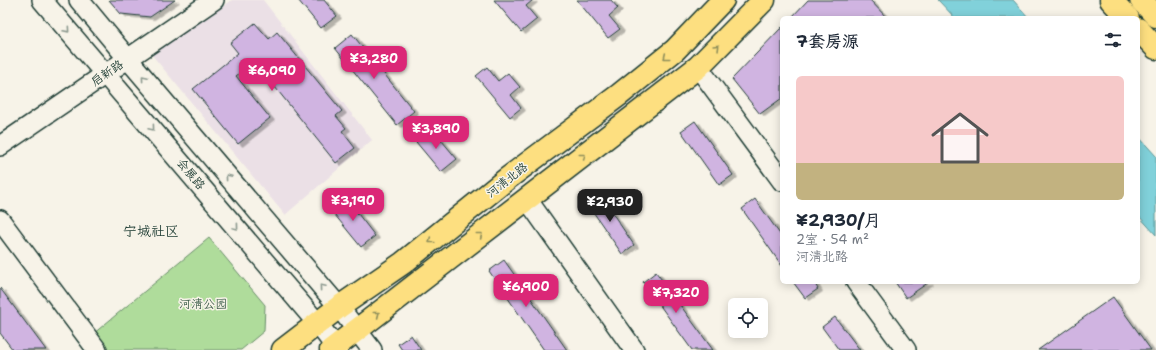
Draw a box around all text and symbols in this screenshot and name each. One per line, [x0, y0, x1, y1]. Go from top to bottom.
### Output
one-way arrow [62, 25, 69, 32]
icon: filters [1102, 29, 1124, 51]
text: 7套房源 [796, 30, 859, 52]
one-way arrow [712, 44, 720, 52]
pin: ¥3,280 [341, 46, 407, 80]
text: ¥3,280 [350, 50, 398, 67]
one-way arrow [663, 53, 670, 60]
street label: 启新路 [88, 56, 126, 90]
pin: ¥6,090 [239, 58, 305, 92]
text: ¥6,090 [248, 62, 296, 79]
one-way arrow [142, 76, 149, 83]
icon: home [924, 102, 996, 174]
pin: ¥3,890 [403, 116, 469, 150]
text: ¥3,890 [412, 120, 460, 137]
one-way arrow [147, 124, 154, 131]
one-way arrow [579, 153, 586, 160]
street label: 会展路 [173, 155, 209, 193]
street label: 河清北路 [483, 159, 531, 201]
one-way arrow [226, 175, 233, 182]
pin: ¥3,190 [320, 188, 386, 222]
pin: ¥2,930 [577, 189, 643, 223]
text: ¥3,190 [331, 192, 375, 209]
text: ¥2,930 [586, 193, 634, 210]
text: ¥2,930/月 [796, 209, 881, 231]
district label: 宁城社区 [123, 222, 179, 240]
one-way arrow [231, 223, 238, 230]
text: 2室 · 54 m² [796, 231, 869, 248]
one-way arrow [476, 233, 483, 240]
one-way arrow [428, 236, 436, 243]
text: 河清北路 [796, 248, 848, 265]
pin: ¥6,900 [493, 274, 559, 308]
text: ¥6,900 [502, 278, 550, 295]
pin: ¥7,320 [643, 280, 709, 314]
one-way arrow [319, 284, 326, 291]
text: ¥7,320 [652, 284, 700, 301]
park label: 河清公园 [179, 296, 227, 312]
map controls [728, 298, 768, 338]
button: locate [728, 298, 768, 338]
one-way arrow [373, 312, 380, 319]

